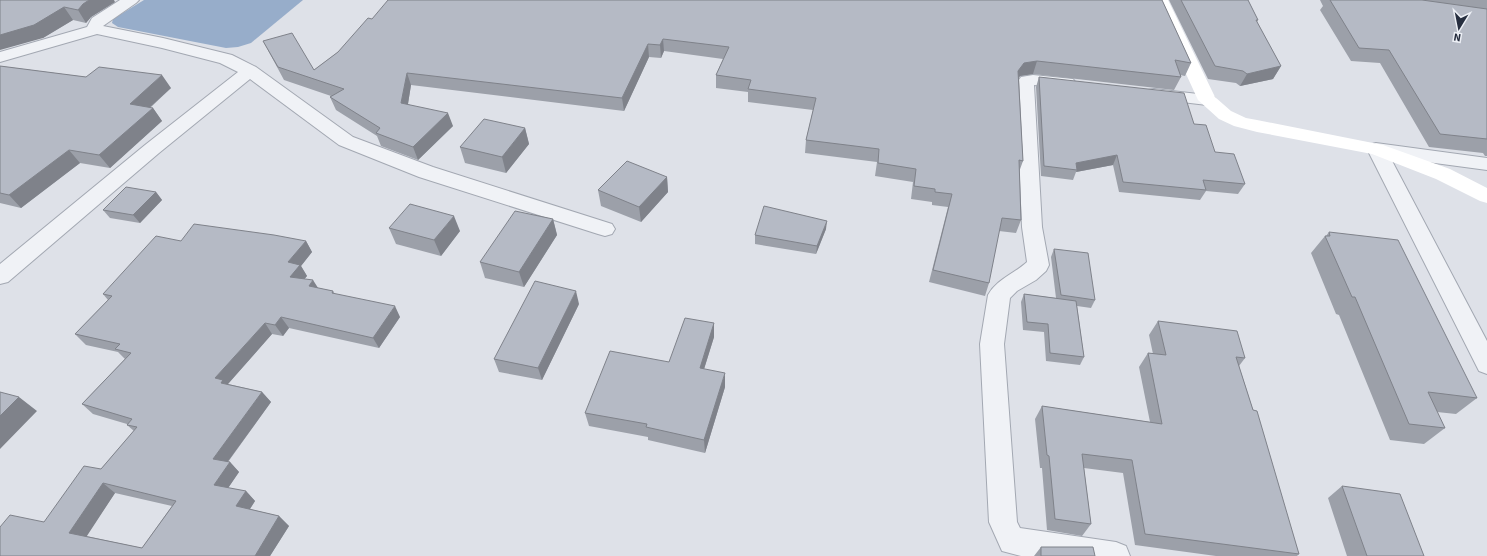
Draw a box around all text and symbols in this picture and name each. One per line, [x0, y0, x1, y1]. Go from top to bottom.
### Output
north arrow [1439, 8, 1479, 48]
text: N [1452, 29, 1462, 45]

